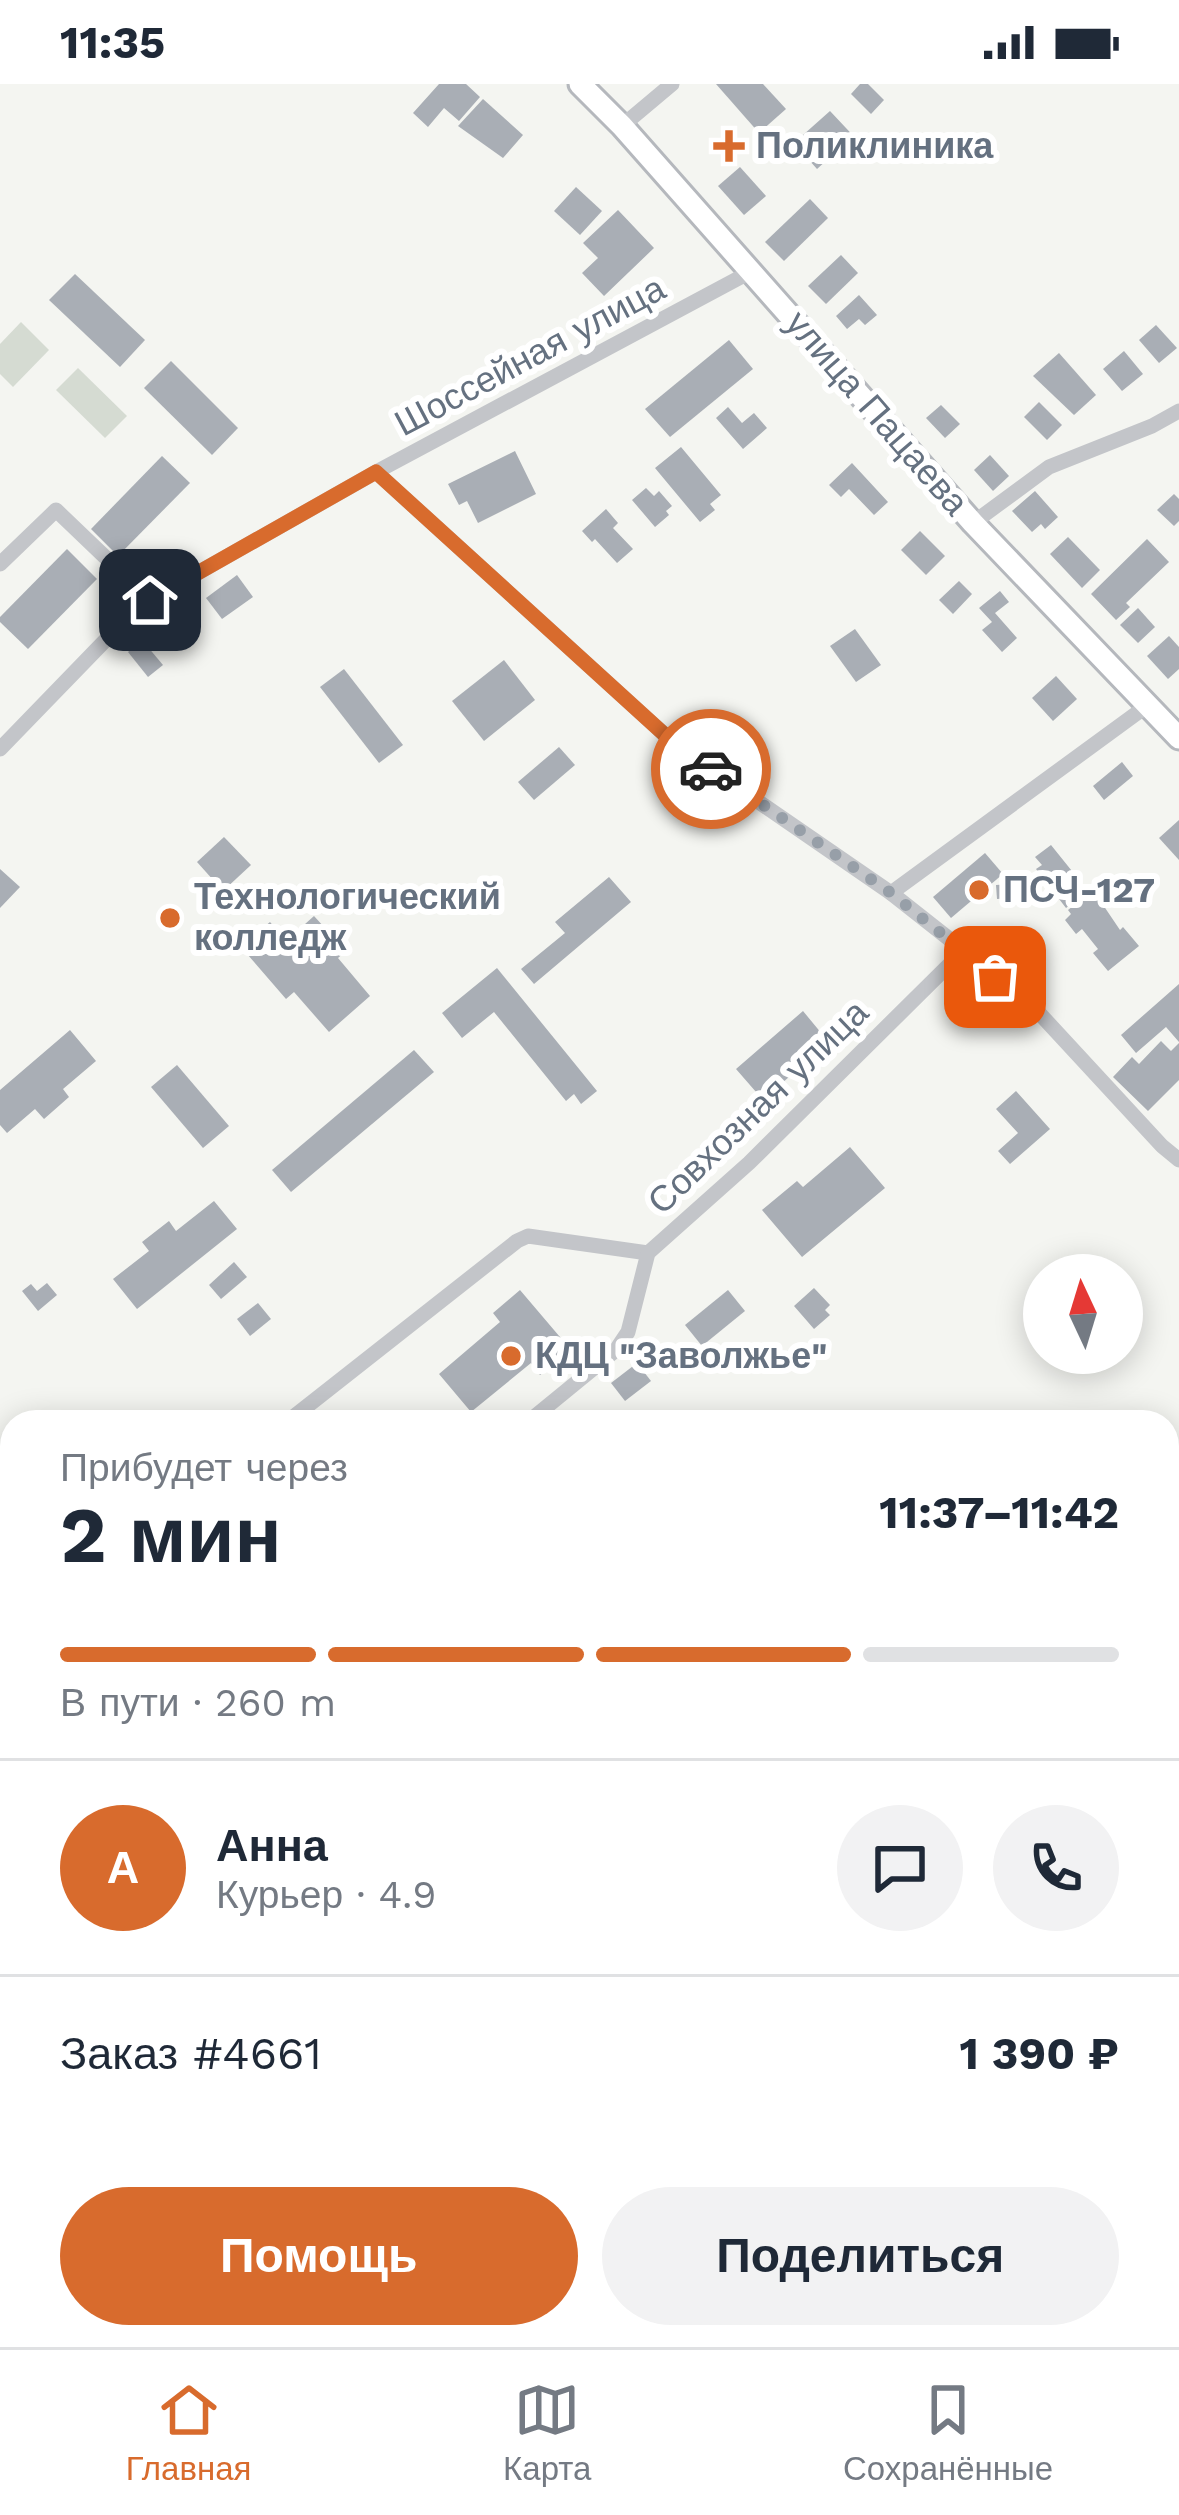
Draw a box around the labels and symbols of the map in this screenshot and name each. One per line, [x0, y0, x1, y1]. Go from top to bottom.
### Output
place label: Поликлиника [756, 125, 994, 167]
marker: Поликлиника [713, 130, 745, 162]
street label: Шоссейная улица [388, 267, 673, 445]
street label: улица Пацаева [777, 302, 978, 524]
pin [99, 549, 201, 651]
courier [651, 709, 771, 829]
place label: ПСЧ-127 [1003, 869, 1155, 911]
place label: Технологический колледж [194, 876, 501, 959]
marker: ПСЧ-127 [966, 877, 992, 903]
marker: Технологический колледж [157, 905, 183, 931]
pin [944, 926, 1046, 1028]
street label: Совхозная улица [639, 991, 877, 1223]
north arrow [1023, 1254, 1143, 1374]
place label: КДЦ "Заволжье" [535, 1335, 827, 1377]
marker: КДЦ "Заволжье" [498, 1343, 524, 1369]

